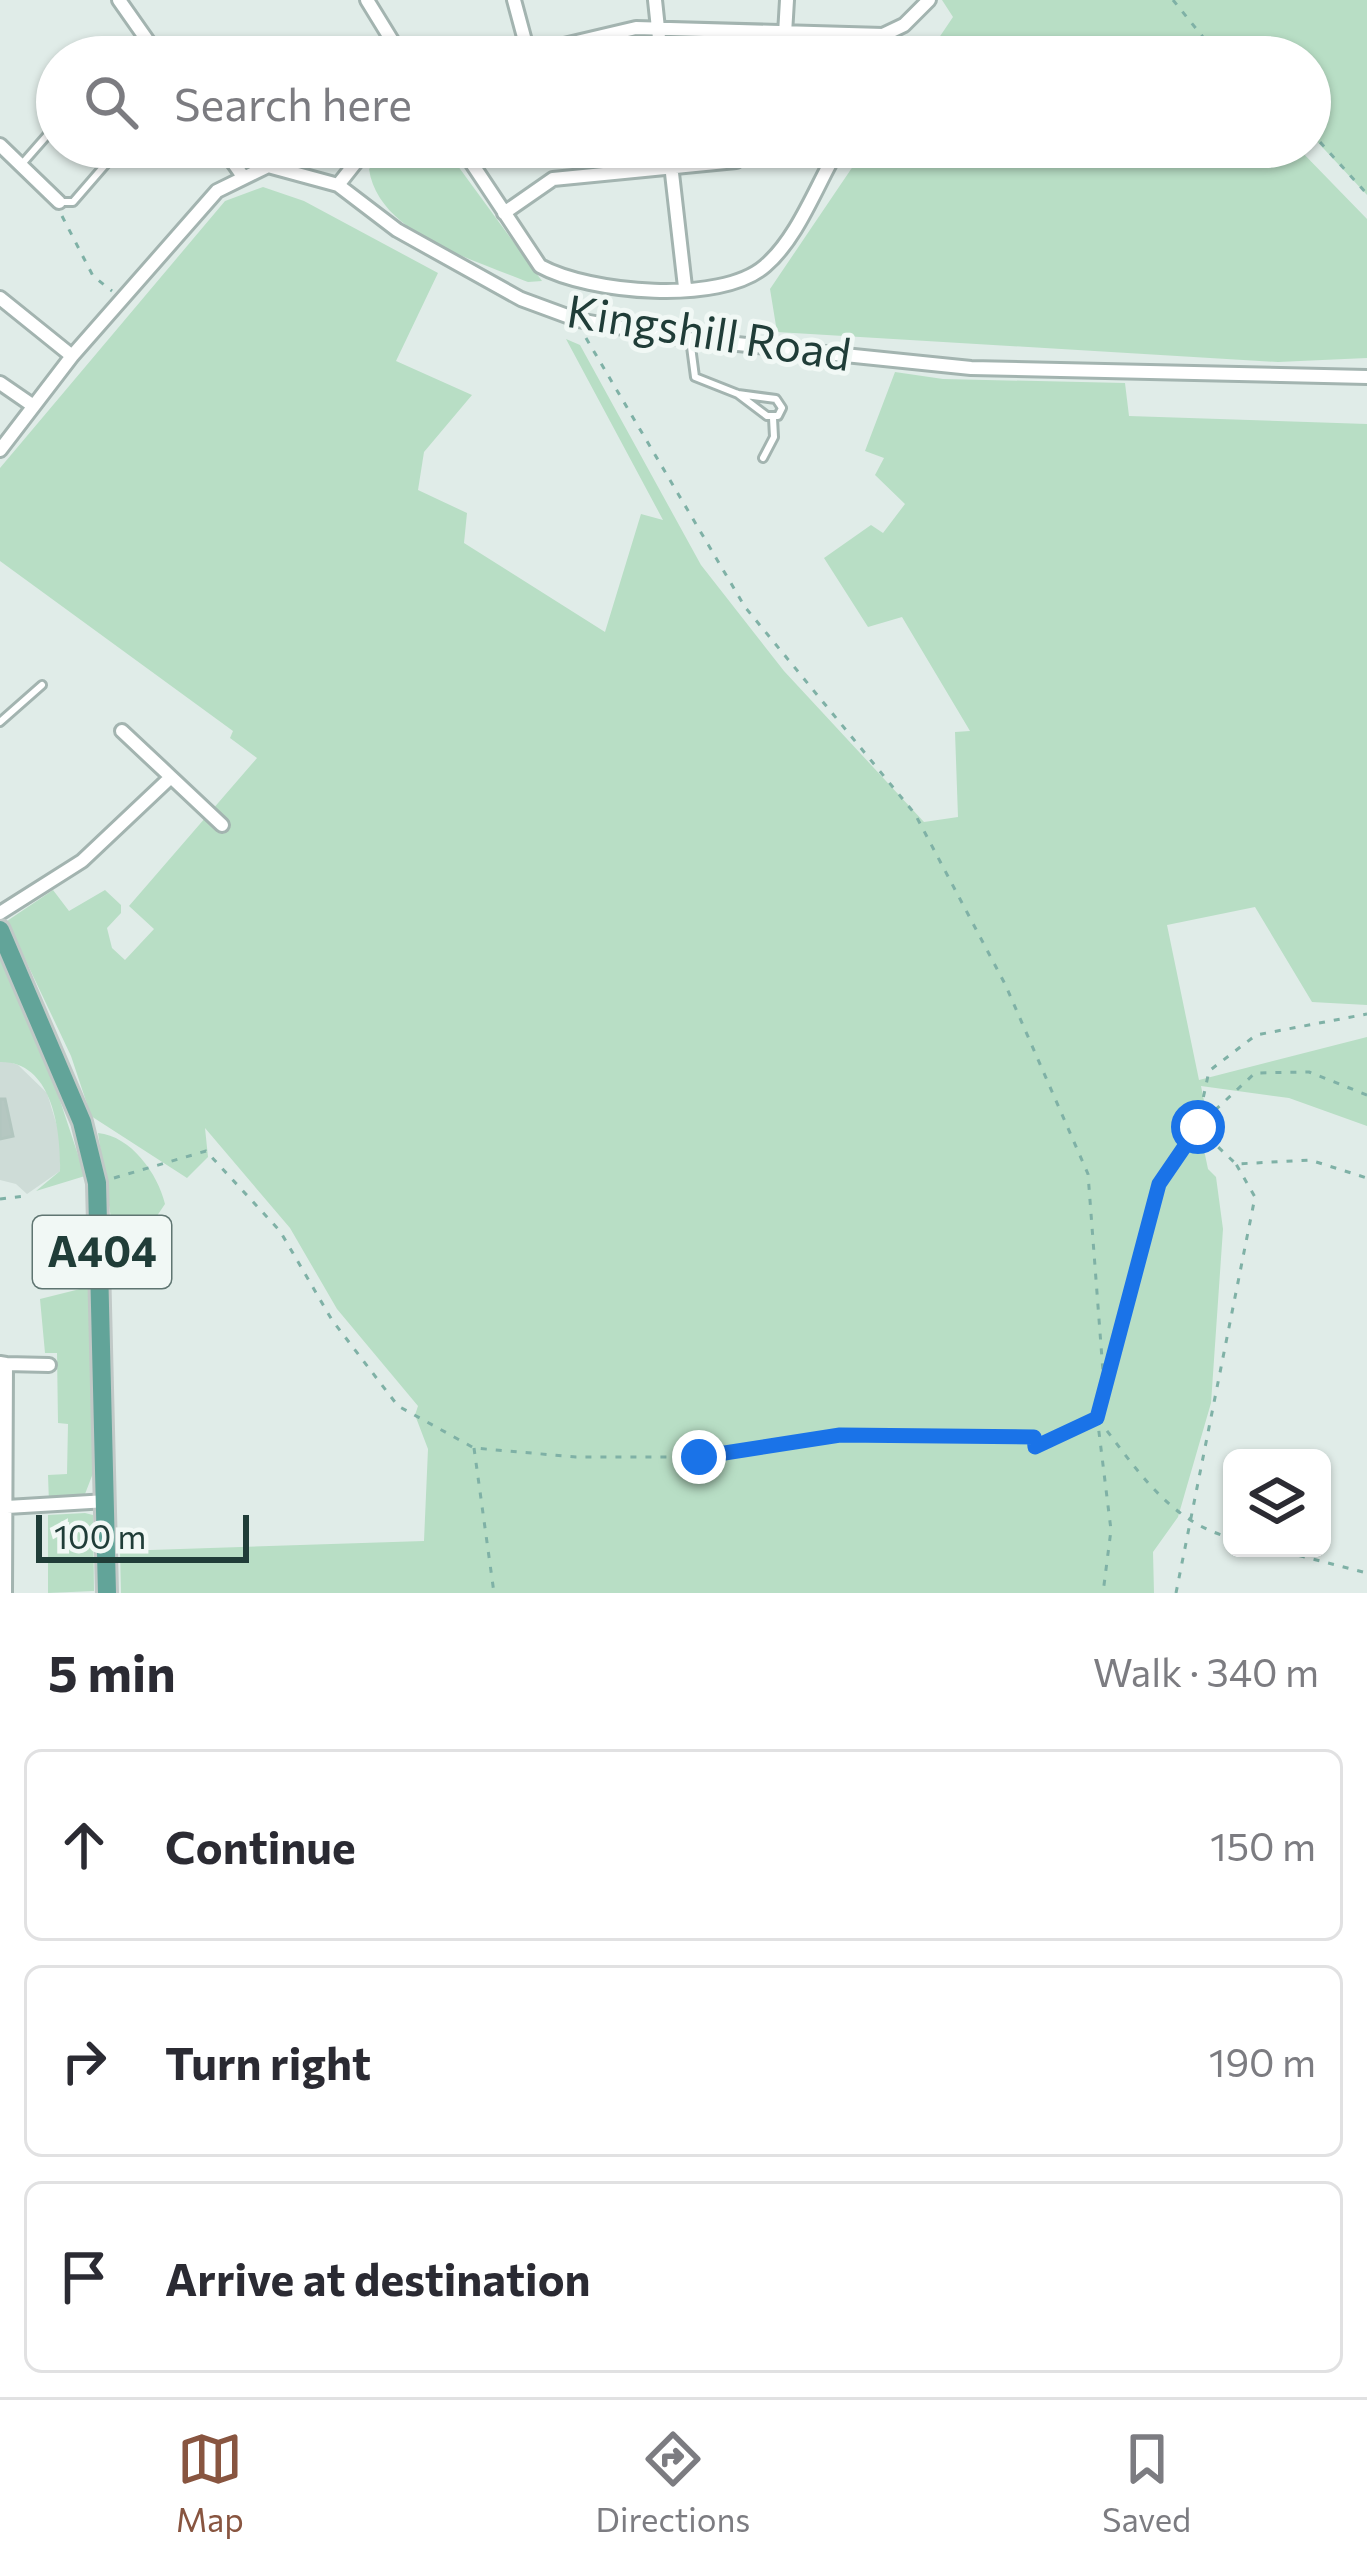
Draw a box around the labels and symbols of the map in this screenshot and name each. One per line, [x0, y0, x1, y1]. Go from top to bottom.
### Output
street label: Kingshill Road [564, 281, 855, 380]
route start [1171, 1100, 1225, 1154]
road number: A404 [33, 1216, 171, 1288]
route end [672, 1430, 726, 1484]
scale bar [36, 1509, 249, 1562]

